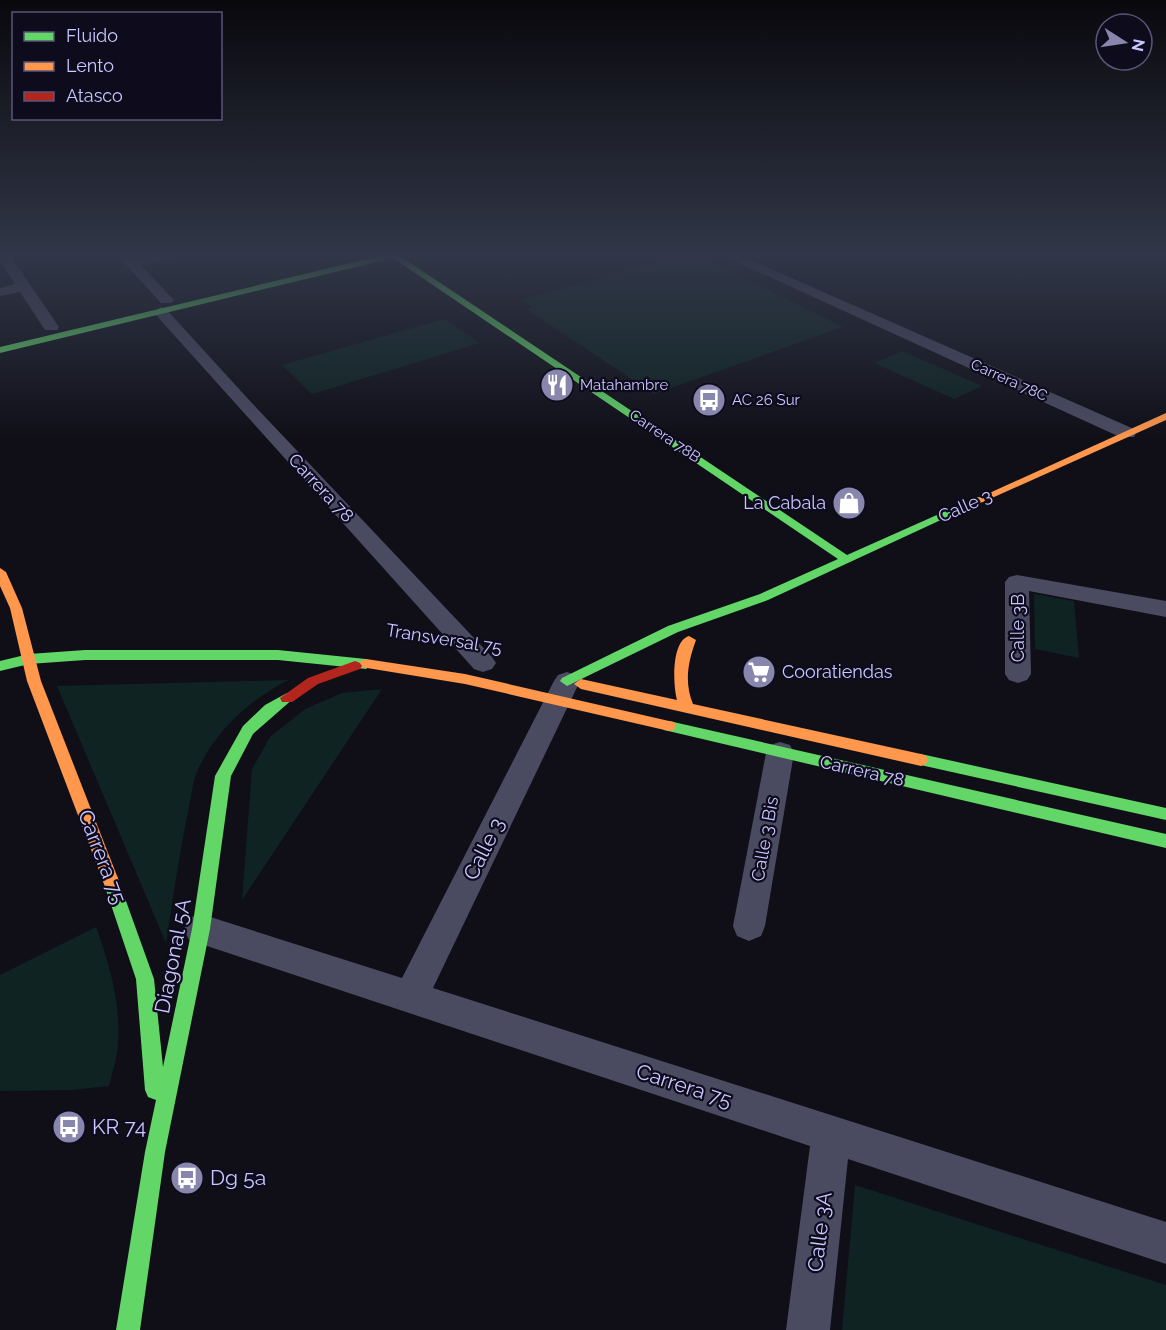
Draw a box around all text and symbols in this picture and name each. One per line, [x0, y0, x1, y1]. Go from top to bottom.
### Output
legend [12, 12, 222, 120]
north arrow [1094, 12, 1154, 72]
text: Fluido [66, 25, 118, 46]
text: N [1128, 37, 1149, 53]
text: Lento [66, 55, 114, 76]
text: Atasco [66, 85, 123, 106]
street label: Carrera 78C [968, 355, 1050, 405]
restaurant icon: Matahambre [539, 367, 575, 403]
place label: Matahambre [580, 376, 668, 394]
bus stop icon: AC 26 Sur [691, 382, 727, 418]
place label: AC 26 Sur [732, 391, 801, 409]
street label: Carrera 78B [626, 406, 704, 466]
street label: Carrera 78 [284, 449, 358, 526]
street label: Calle 3 [935, 484, 995, 527]
shop icon: La Cabala [831, 485, 867, 521]
place label: La Cabala [743, 492, 826, 513]
street label: Calle 3B [1007, 594, 1028, 662]
street label: Transversal 75 [385, 619, 504, 658]
supermarket icon: Cooratiendas [741, 654, 777, 690]
place label: Cooratiendas [782, 661, 893, 682]
street label: Carrera 78 [818, 751, 906, 790]
street label: Calle 3 Bis [747, 794, 782, 883]
street label: Carrera 75 [73, 806, 132, 908]
street label: Calle 3 [458, 814, 509, 884]
street label: Diagonal 5A [149, 896, 196, 1015]
street label: Carrera 75 [633, 1058, 735, 1113]
bus stop icon: KR 74 [51, 1109, 87, 1145]
place label: KR 74 [92, 1114, 146, 1139]
bus stop icon: Dg 5a [169, 1160, 205, 1196]
place label: Dg 5a [210, 1165, 266, 1190]
street label: Calle 3A [802, 1191, 837, 1273]

